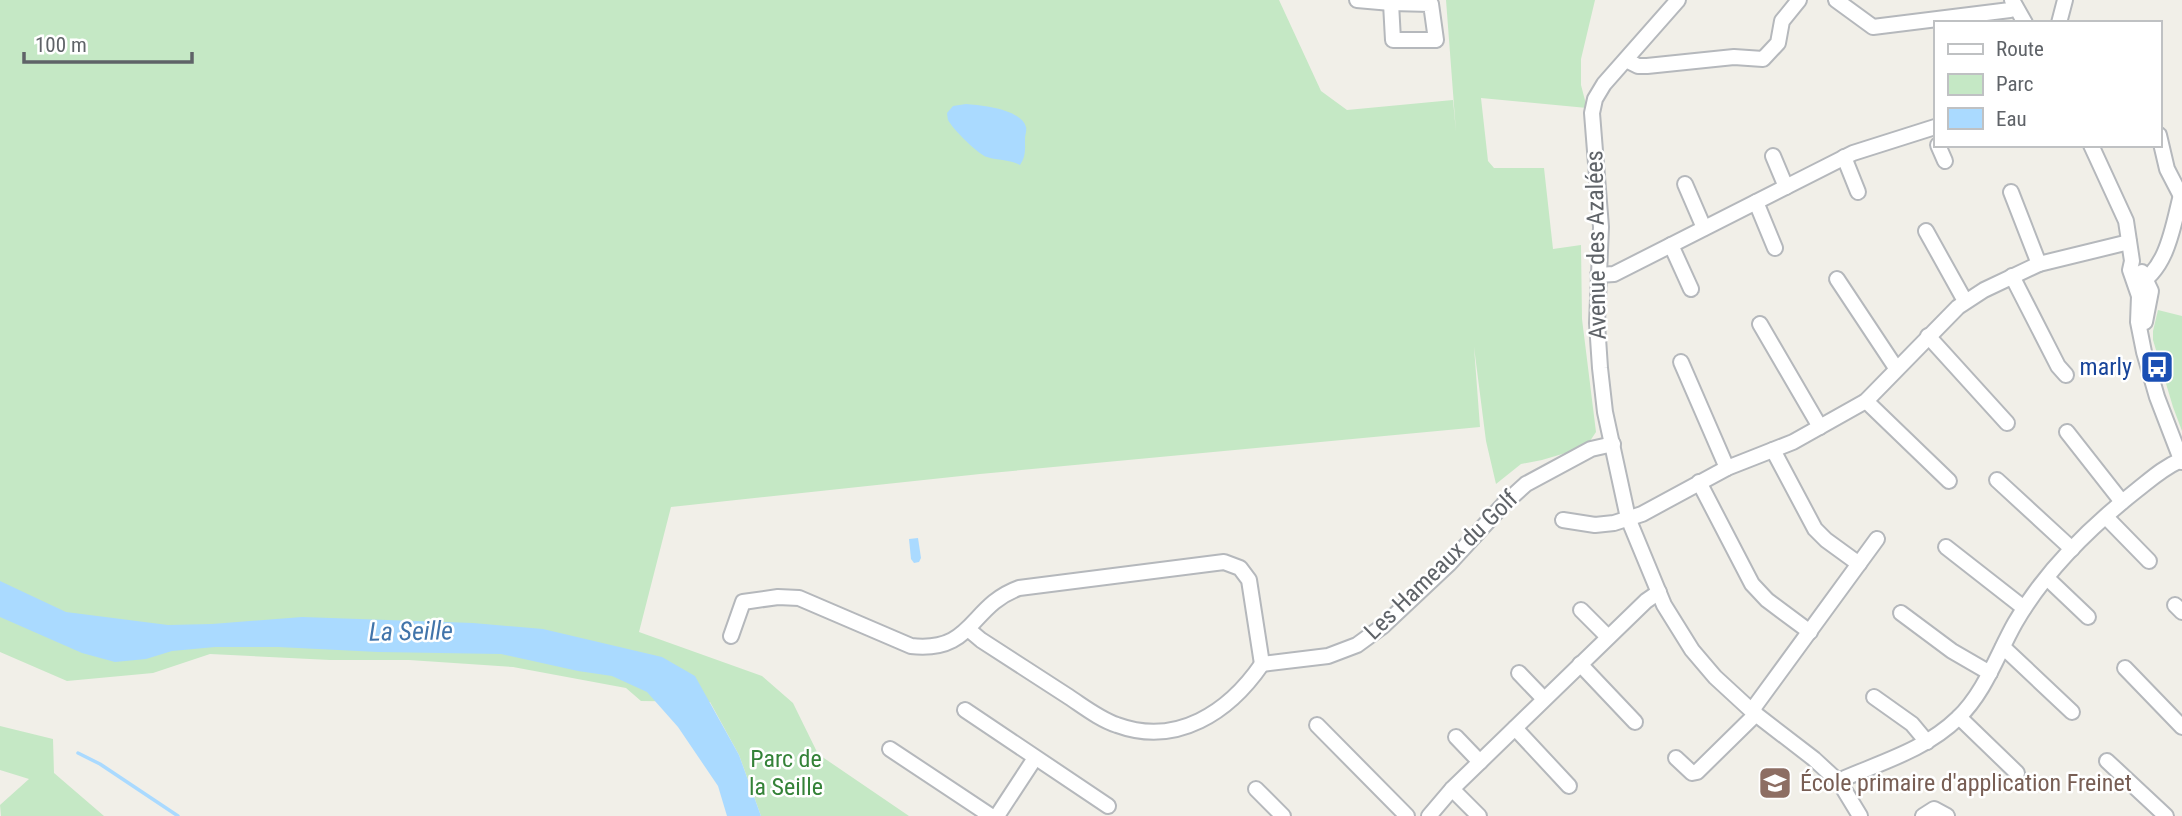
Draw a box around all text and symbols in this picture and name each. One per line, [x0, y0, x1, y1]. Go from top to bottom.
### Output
scale bar [24, 21, 192, 65]
legend [1934, 21, 2161, 147]
text: 100 m [35, 33, 87, 57]
text: Route [1996, 37, 2044, 61]
text: Parc [1996, 72, 2034, 96]
text: Eau [1996, 107, 2027, 131]
street label: Avenue des Azalées [1580, 150, 1612, 340]
bus stop icon: marly [2138, 348, 2176, 386]
place label: marly [2080, 353, 2132, 381]
street label: Les Hameaux du Golf [1359, 484, 1524, 645]
water label: La Seille [369, 615, 453, 647]
park label: Parc de la Seille [749, 745, 823, 801]
school or university icon: École primaire d'application Freinet [1756, 764, 1794, 802]
place label: École primaire d'application Freinet [1800, 769, 2132, 797]

